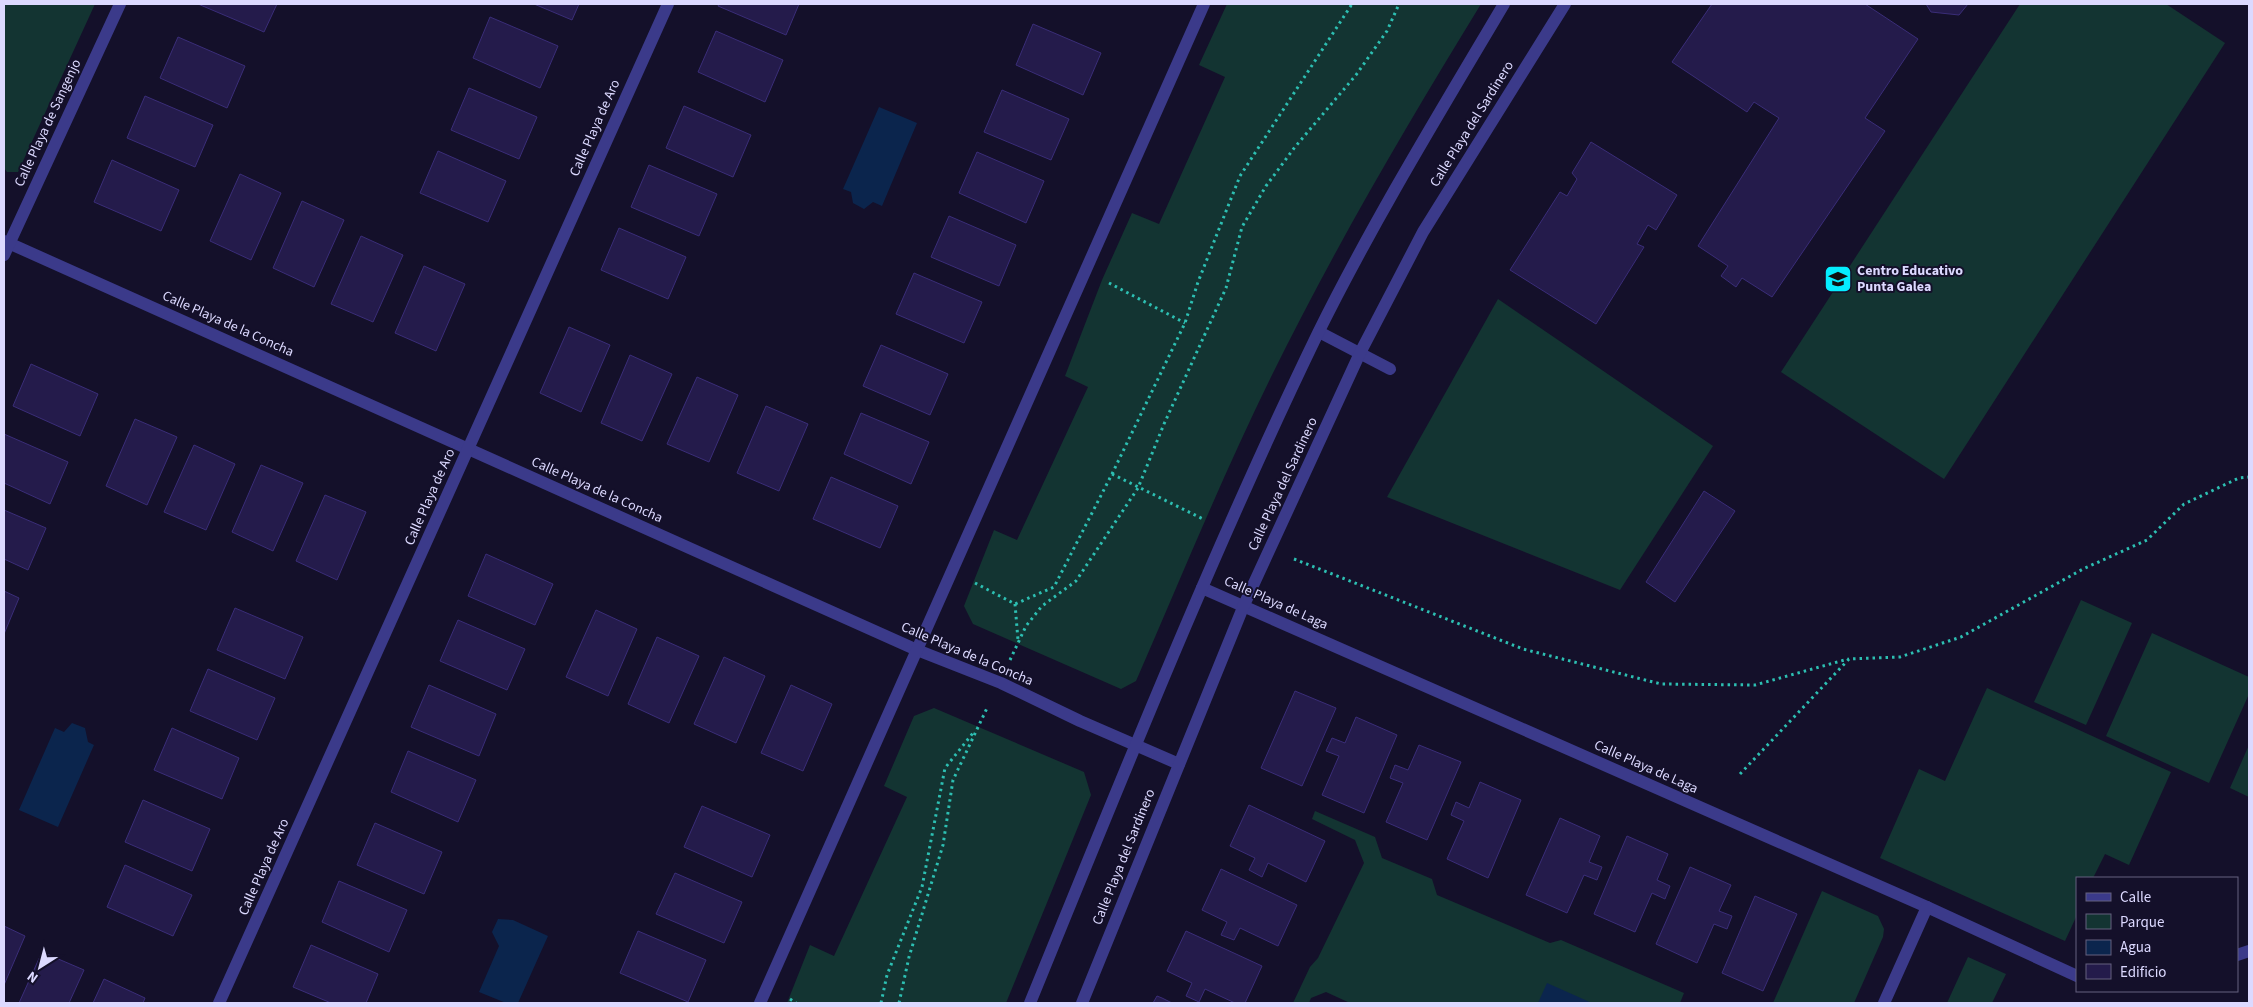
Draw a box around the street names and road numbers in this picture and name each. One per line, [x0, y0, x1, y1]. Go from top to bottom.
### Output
street label: Calle Playa de Sangenjo [10, 56, 86, 190]
street label: Calle Playa del Sardinero [1425, 57, 1519, 191]
street label: Calle Playa de Aro [565, 76, 625, 180]
street label: Calle Playa de la Concha [159, 286, 297, 362]
street label: Calle Playa del Sardinero [1243, 414, 1323, 554]
street label: Calle Playa de Aro [400, 445, 460, 549]
street label: Calle Playa de la Concha [528, 452, 666, 528]
street label: Calle Playa de Laga [1221, 571, 1331, 635]
street label: Calle Playa de la Concha [898, 617, 1036, 691]
street label: Calle Playa de Laga [1591, 735, 1701, 799]
street label: Calle Playa del Sardinero [1088, 786, 1160, 928]
street label: Calle Playa de Aro [234, 815, 294, 919]

